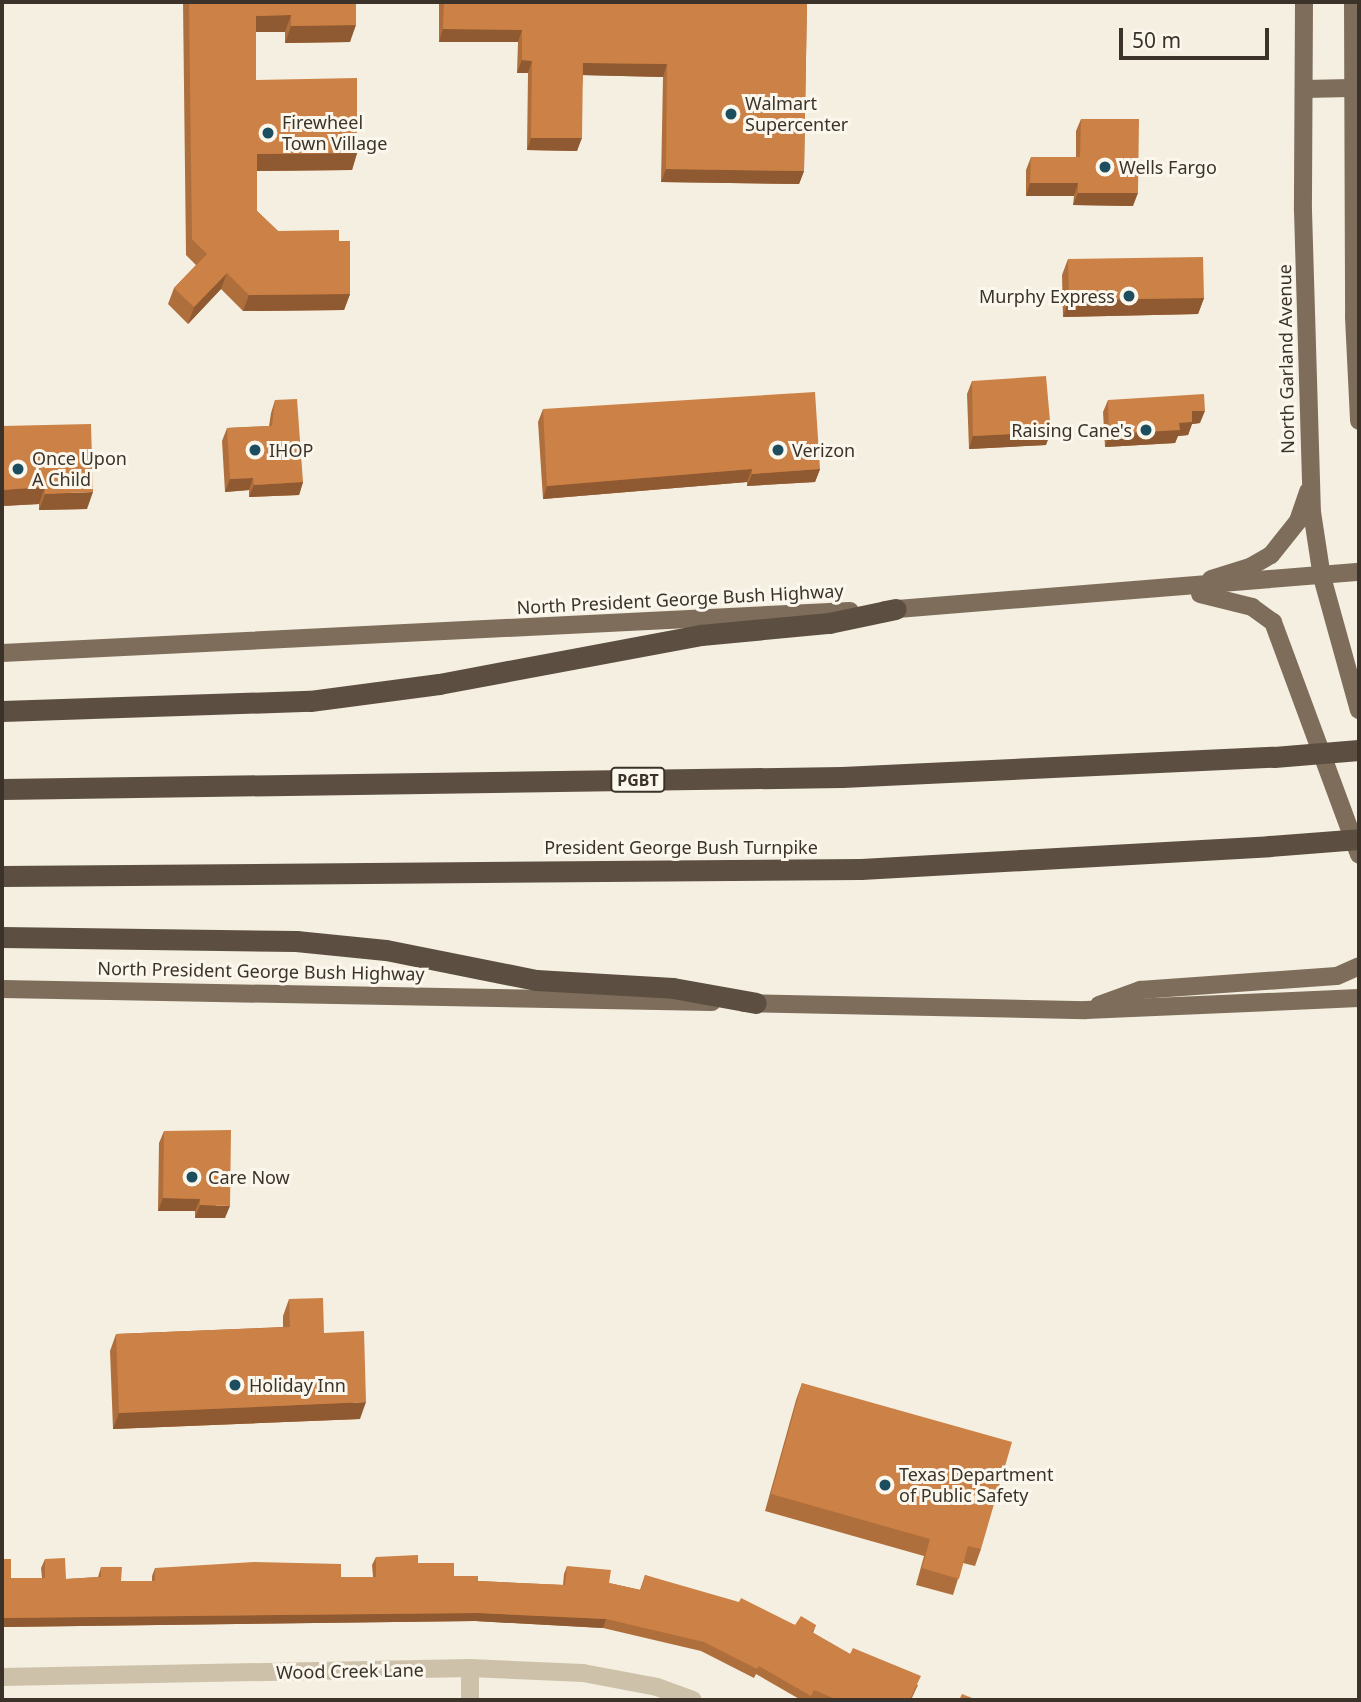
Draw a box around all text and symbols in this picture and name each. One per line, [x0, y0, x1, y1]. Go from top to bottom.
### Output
scale bar [1123, 14, 1274, 58]
text: 50 m [1132, 26, 1181, 54]
place label: Walmart Supercenter [745, 93, 848, 136]
marker: Walmart Supercenter [723, 106, 739, 122]
place label: Firewheel Town Village [282, 112, 387, 154]
marker: Firewheel Town Village [260, 125, 276, 141]
place label: Wells Fargo [1119, 156, 1217, 178]
marker: Wells Fargo [1097, 159, 1113, 175]
street label: North Garland Avenue [1274, 264, 1298, 454]
place label: Murphy Express [979, 285, 1115, 307]
marker: Murphy Express [1121, 288, 1137, 304]
place label: Raising Cane's [1011, 419, 1132, 441]
marker: Raising Cane's [1138, 422, 1154, 438]
place label: IHOP [269, 439, 313, 461]
place label: Verizon [792, 439, 855, 461]
marker: IHOP [247, 442, 263, 458]
marker: Verizon [770, 442, 786, 458]
place label: Once Upon A Child [32, 448, 127, 490]
marker: Once Upon A Child [10, 461, 26, 477]
street label: North President George Bush Highway [516, 580, 844, 618]
road number: PGBT [610, 768, 666, 792]
street label: President George Bush Turnpike [544, 836, 818, 858]
street label: North President George Bush Highway [97, 957, 425, 985]
place label: Care Now [208, 1166, 290, 1188]
marker: Care Now [182, 1167, 202, 1187]
place label: Holiday Inn [249, 1374, 346, 1396]
marker: Holiday Inn [227, 1377, 243, 1393]
place label: Texas Department of Public Safety [899, 1464, 1053, 1506]
marker: Texas Department of Public Safety [877, 1477, 893, 1493]
street label: Wood Creek Lane [276, 1659, 424, 1683]

